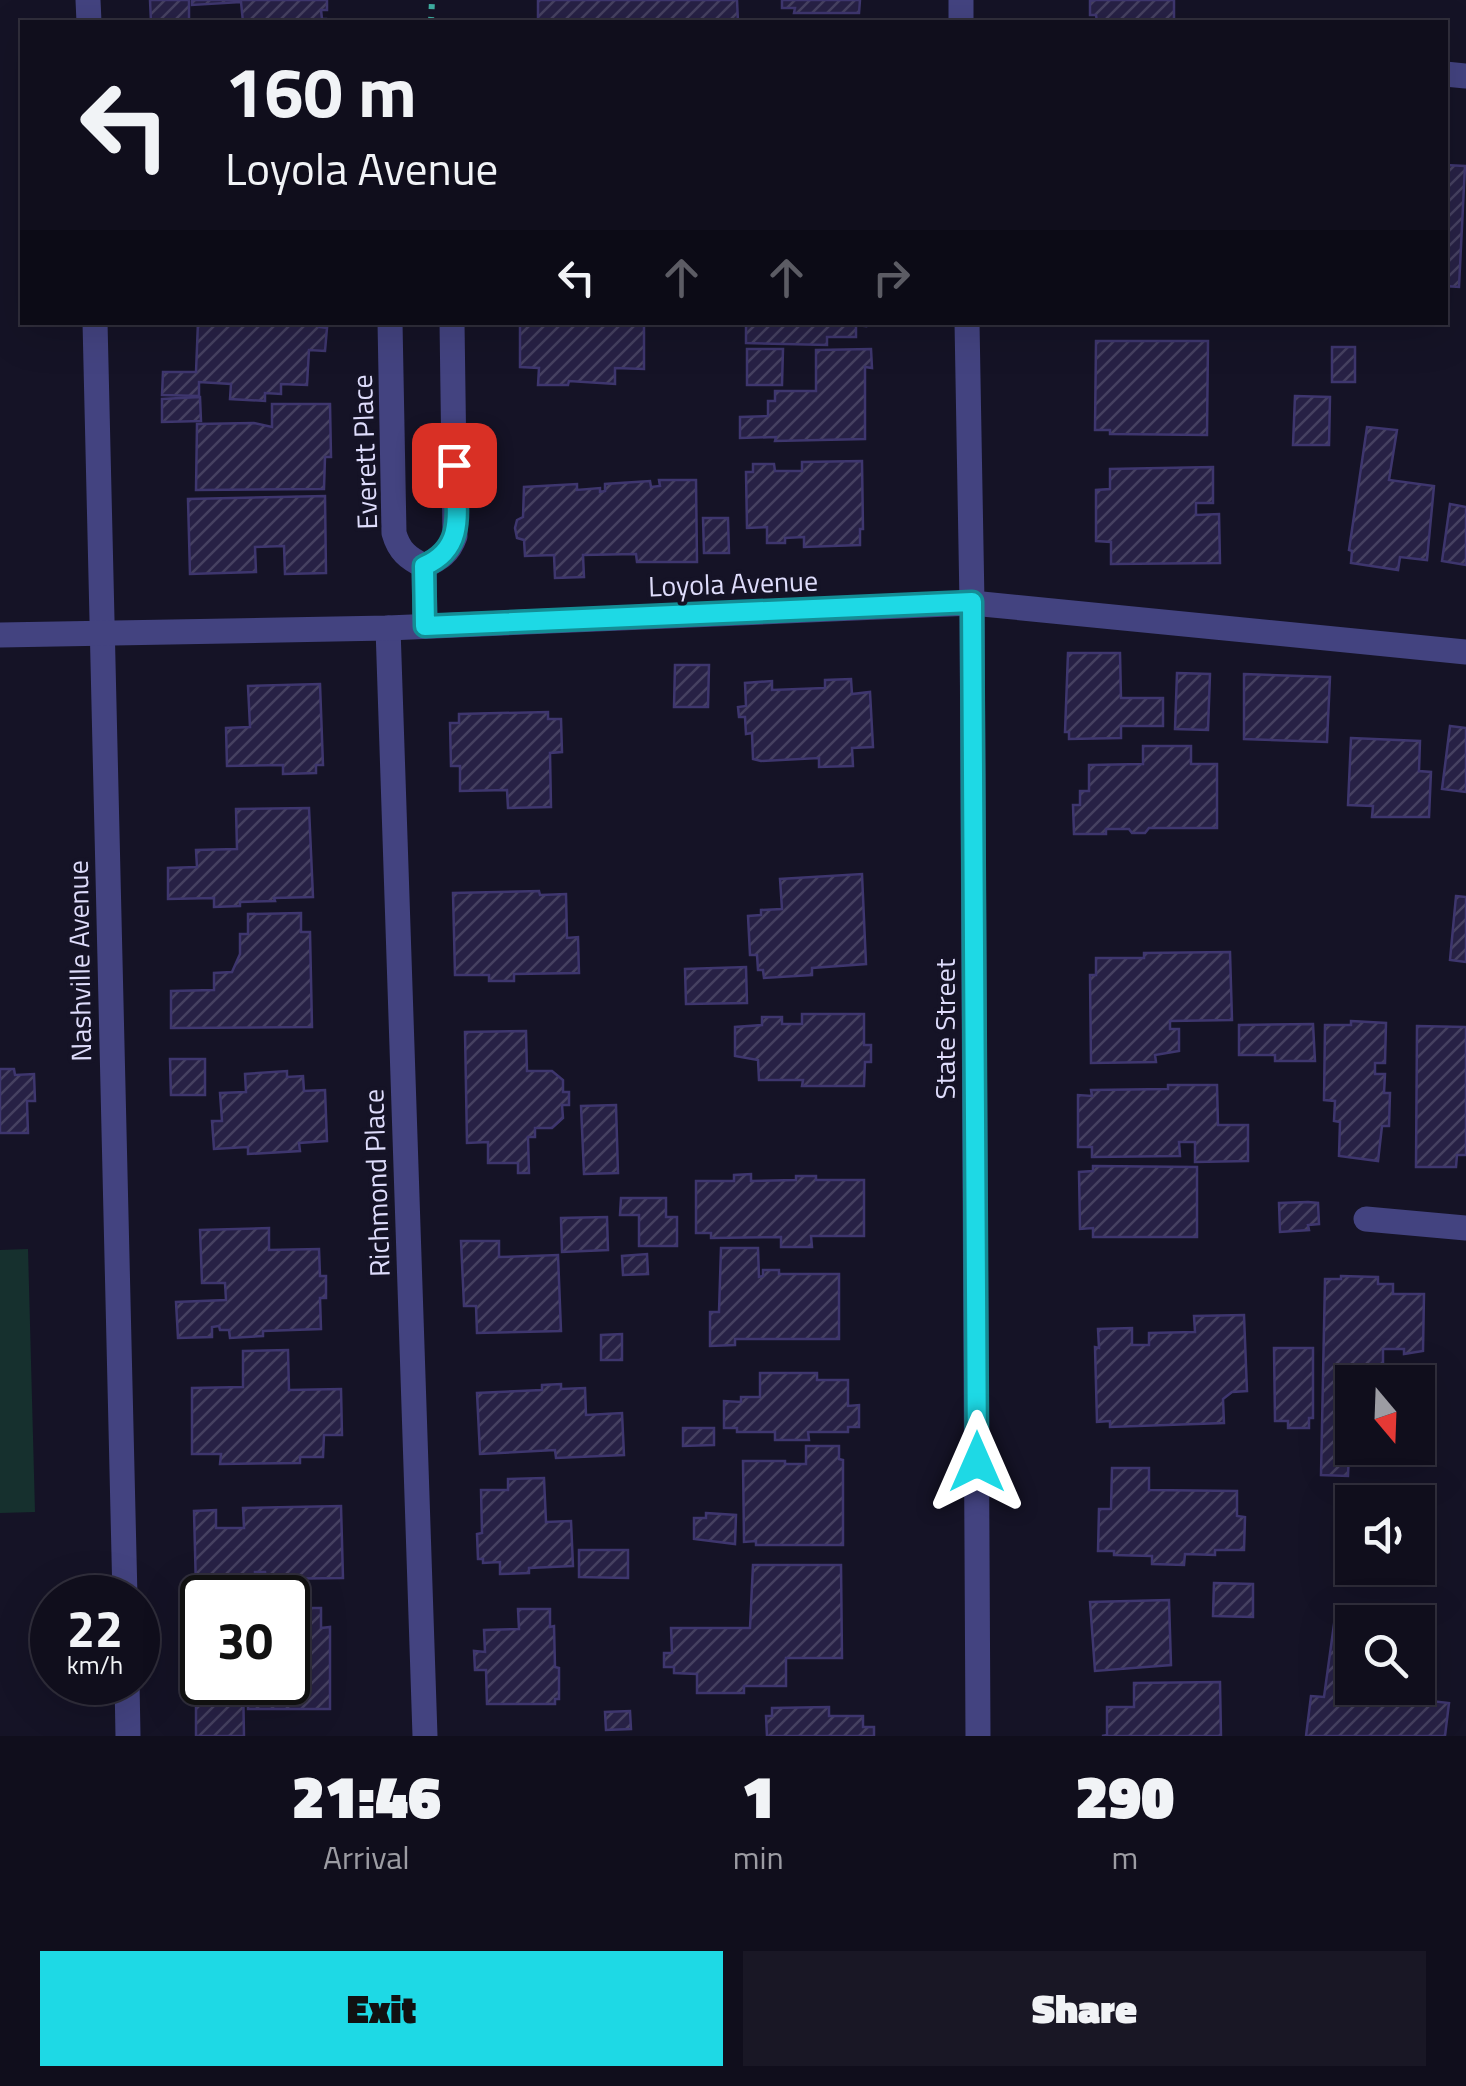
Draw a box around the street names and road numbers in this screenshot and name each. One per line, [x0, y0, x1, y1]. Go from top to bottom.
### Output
street label: Everett Place [340, 374, 388, 530]
street label: Loyola Avenue [647, 559, 819, 607]
street label: Nashville Avenue [56, 860, 102, 1062]
street label: State Street [923, 958, 966, 1100]
street label: Richmond Place [351, 1088, 401, 1278]

